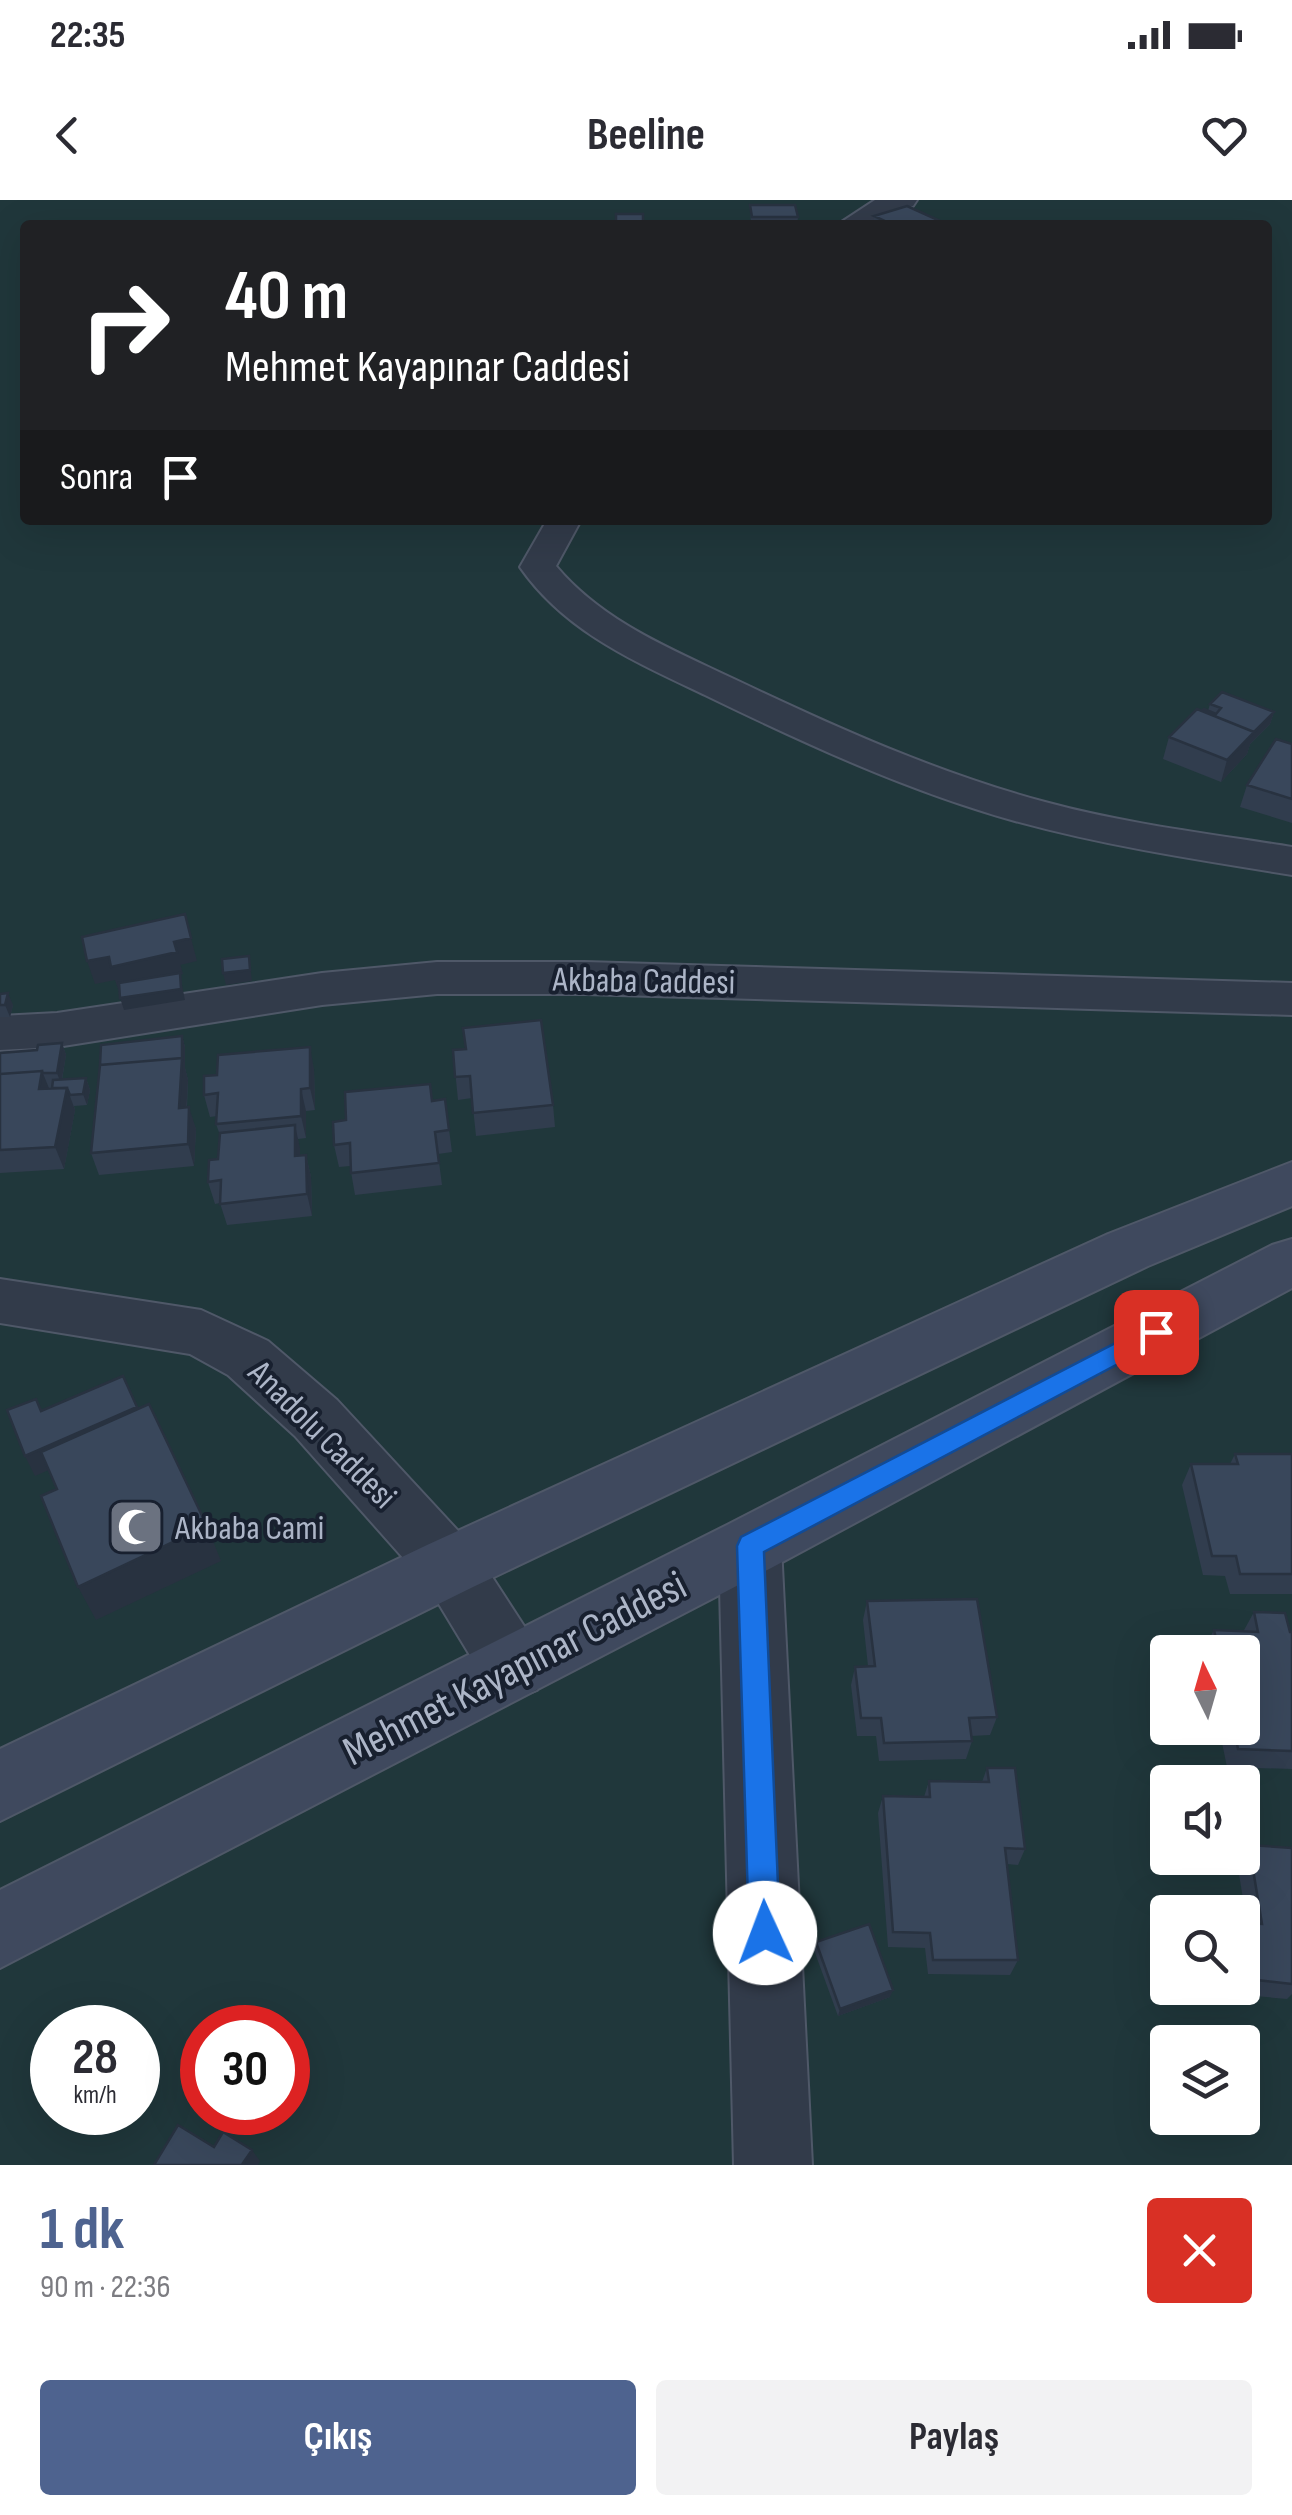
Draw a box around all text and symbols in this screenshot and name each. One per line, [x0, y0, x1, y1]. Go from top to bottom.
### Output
text: 22:35 [50, 13, 126, 58]
icon: back [40, 108, 95, 163]
text: Beeline [587, 108, 705, 163]
icon: heart [1197, 108, 1252, 163]
text: 40 m [225, 255, 348, 339]
icon: right [60, 260, 190, 390]
text: Mehmet Kayapınar Caddesi [225, 340, 630, 395]
icon: arrive [153, 450, 208, 505]
text: Sonra [60, 455, 133, 500]
street label: Akbaba Caddesi [551, 958, 736, 1005]
pin [1114, 1290, 1199, 1375]
icon: arrive [1129, 1305, 1184, 1360]
street label: Anadolu Caddesi [238, 1351, 405, 1518]
mosque icon: Akbaba Cami [106, 1497, 166, 1557]
place label: Akbaba Cami [174, 1507, 324, 1550]
street label: Mehmet Kayapınar Caddesi [335, 1561, 695, 1778]
north arrow [1150, 1635, 1260, 1745]
map controls [1150, 1635, 1260, 2135]
button: sound [1150, 1765, 1260, 1875]
position arrow [713, 1881, 817, 1985]
button: search [1150, 1895, 1260, 2005]
speed limit sign: 30 [180, 2005, 310, 2135]
button: layers [1150, 2025, 1260, 2135]
text: 28 [72, 2028, 118, 2088]
text: km/h [73, 2080, 117, 2111]
text: 1 dk [40, 2194, 124, 2266]
button: close [1147, 2198, 1252, 2303]
text: 90 m · 22:36 [40, 2268, 170, 2307]
button: Çıkış [40, 2380, 636, 2495]
button: Paylaş [656, 2380, 1252, 2495]

